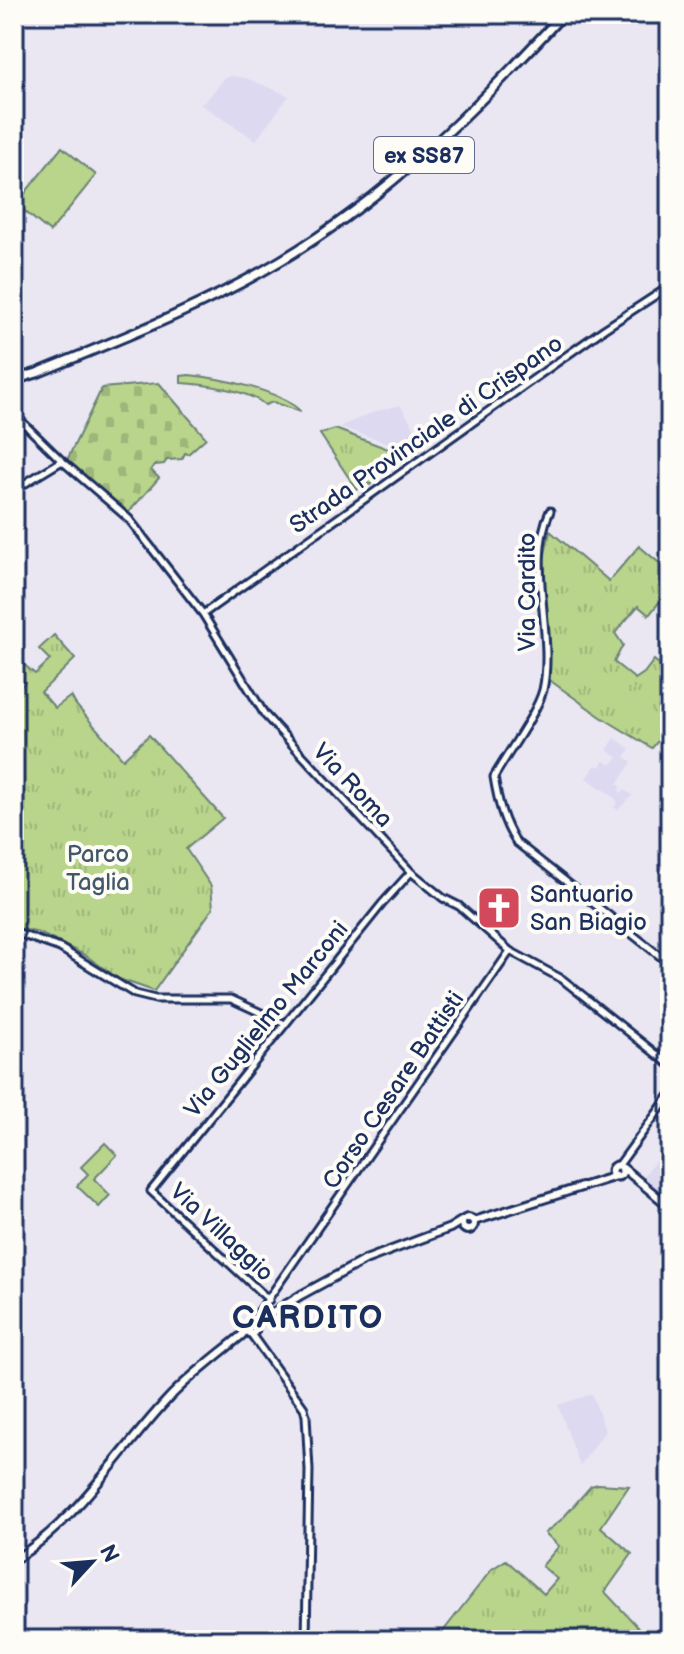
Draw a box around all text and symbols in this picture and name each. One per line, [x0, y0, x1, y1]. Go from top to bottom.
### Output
road number: ex SS87 [374, 137, 474, 173]
street label: Strada Provinciale di Crispano [284, 329, 568, 540]
street label: Via Cardito [513, 533, 542, 652]
street label: Via Roma [306, 737, 399, 833]
park label: Parco Taglia [66, 840, 130, 897]
place label: Santuario San Biagio [530, 880, 647, 937]
church icon: Santuario San Biagio [475, 884, 523, 932]
street label: Via Guglielmo Marconi [178, 915, 355, 1123]
street label: Corso Cesare Battisti [316, 986, 470, 1195]
street label: Via Villaggio [164, 1177, 280, 1288]
district label: CARDITO [232, 1299, 384, 1338]
north arrow [52, 1522, 132, 1602]
text: N [93, 1541, 124, 1567]

